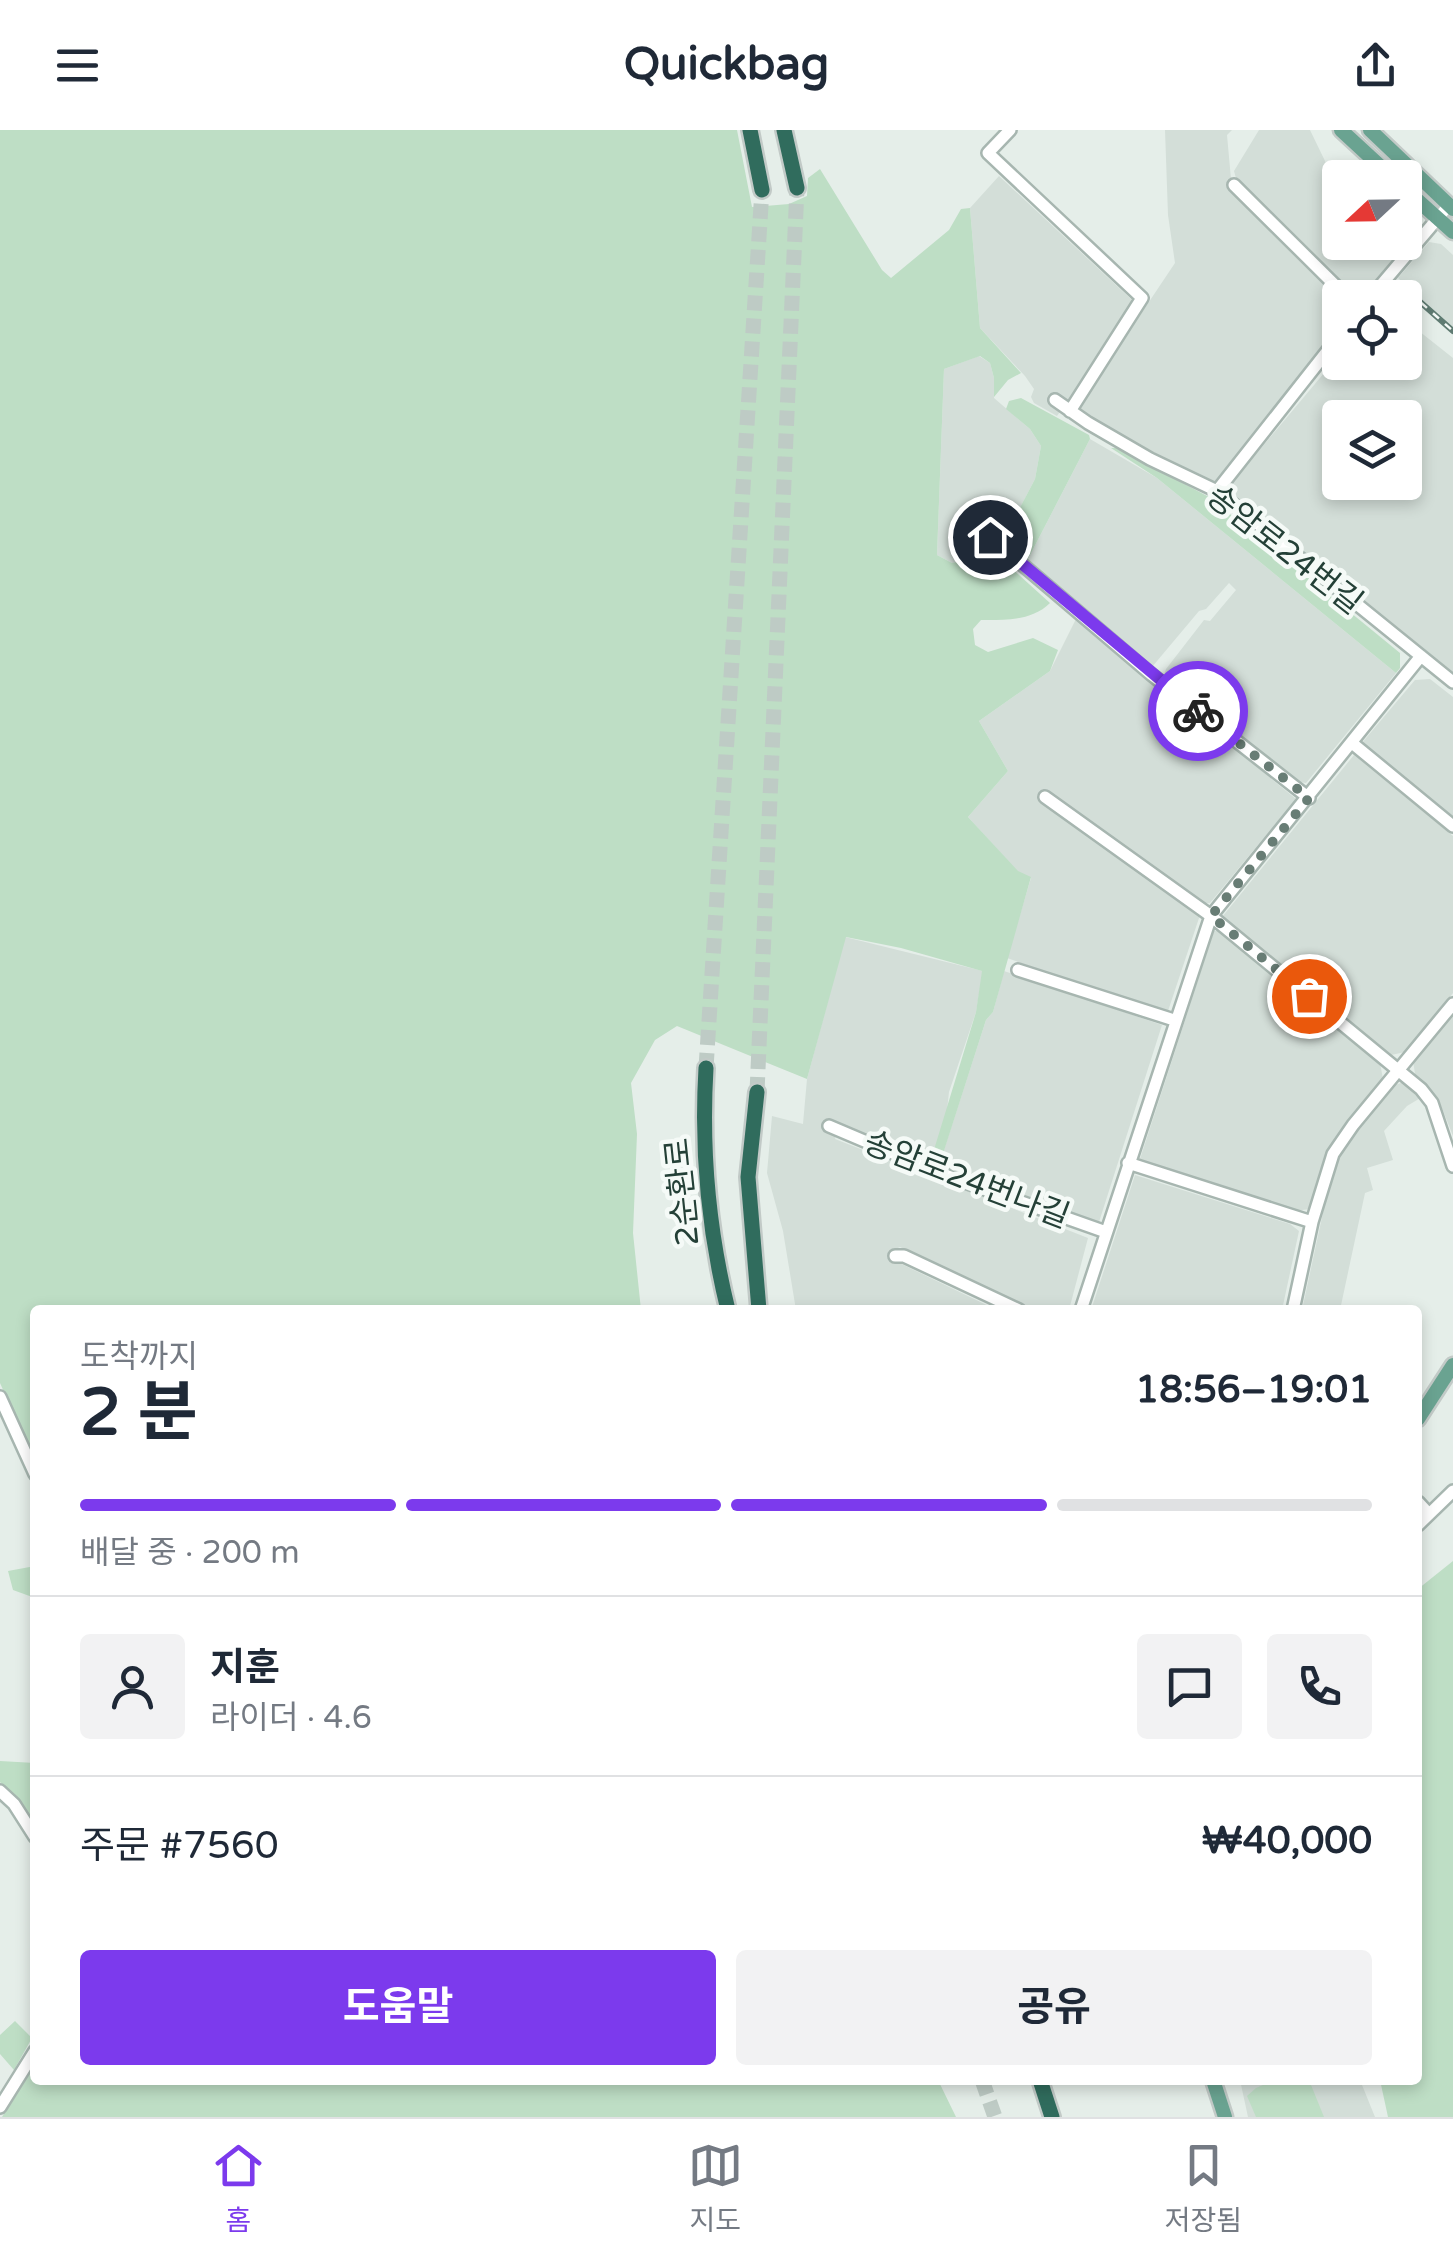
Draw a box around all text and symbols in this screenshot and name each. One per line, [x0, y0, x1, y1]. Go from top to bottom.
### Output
icon: menu [50, 38, 105, 93]
text: Quickbag [624, 38, 829, 92]
icon: share [1348, 38, 1403, 93]
north arrow [1322, 160, 1422, 260]
map controls [1322, 160, 1422, 500]
button: locate [1322, 280, 1422, 380]
button: layers [1322, 400, 1422, 500]
street label: 송암로24번길 [1199, 477, 1370, 622]
pin [948, 495, 1033, 580]
icon: home [963, 510, 1018, 565]
courier [1148, 661, 1248, 761]
icon: bike [1171, 684, 1226, 739]
pin [1267, 954, 1352, 1039]
icon: bag [1282, 969, 1337, 1024]
street label: 송암로24번나길 [859, 1123, 1075, 1237]
street label: 2순환로 [658, 1136, 708, 1248]
text: 도착까지 [80, 1338, 198, 1376]
text: 18:56–19:01 [1135, 1367, 1372, 1413]
text: 2 분 [80, 1374, 198, 1453]
text: 배달 중 · 200 m [80, 1534, 300, 1572]
button: person [80, 1634, 185, 1739]
button: chat [1137, 1634, 1242, 1739]
button: phone [1267, 1634, 1372, 1739]
text: 지훈 [210, 1645, 280, 1691]
text: 라이더 · 4.6 [210, 1699, 372, 1737]
text: ₩40,000 [1202, 1818, 1372, 1864]
text: 주문 #7560 [80, 1823, 279, 1869]
button: 도움말 [80, 1950, 716, 2065]
button: 공유 [736, 1950, 1372, 2065]
tab: 홈 [211, 2138, 266, 2238]
tab: 지도 [688, 2138, 743, 2238]
tab: 저장됨 [1165, 2138, 1242, 2238]

